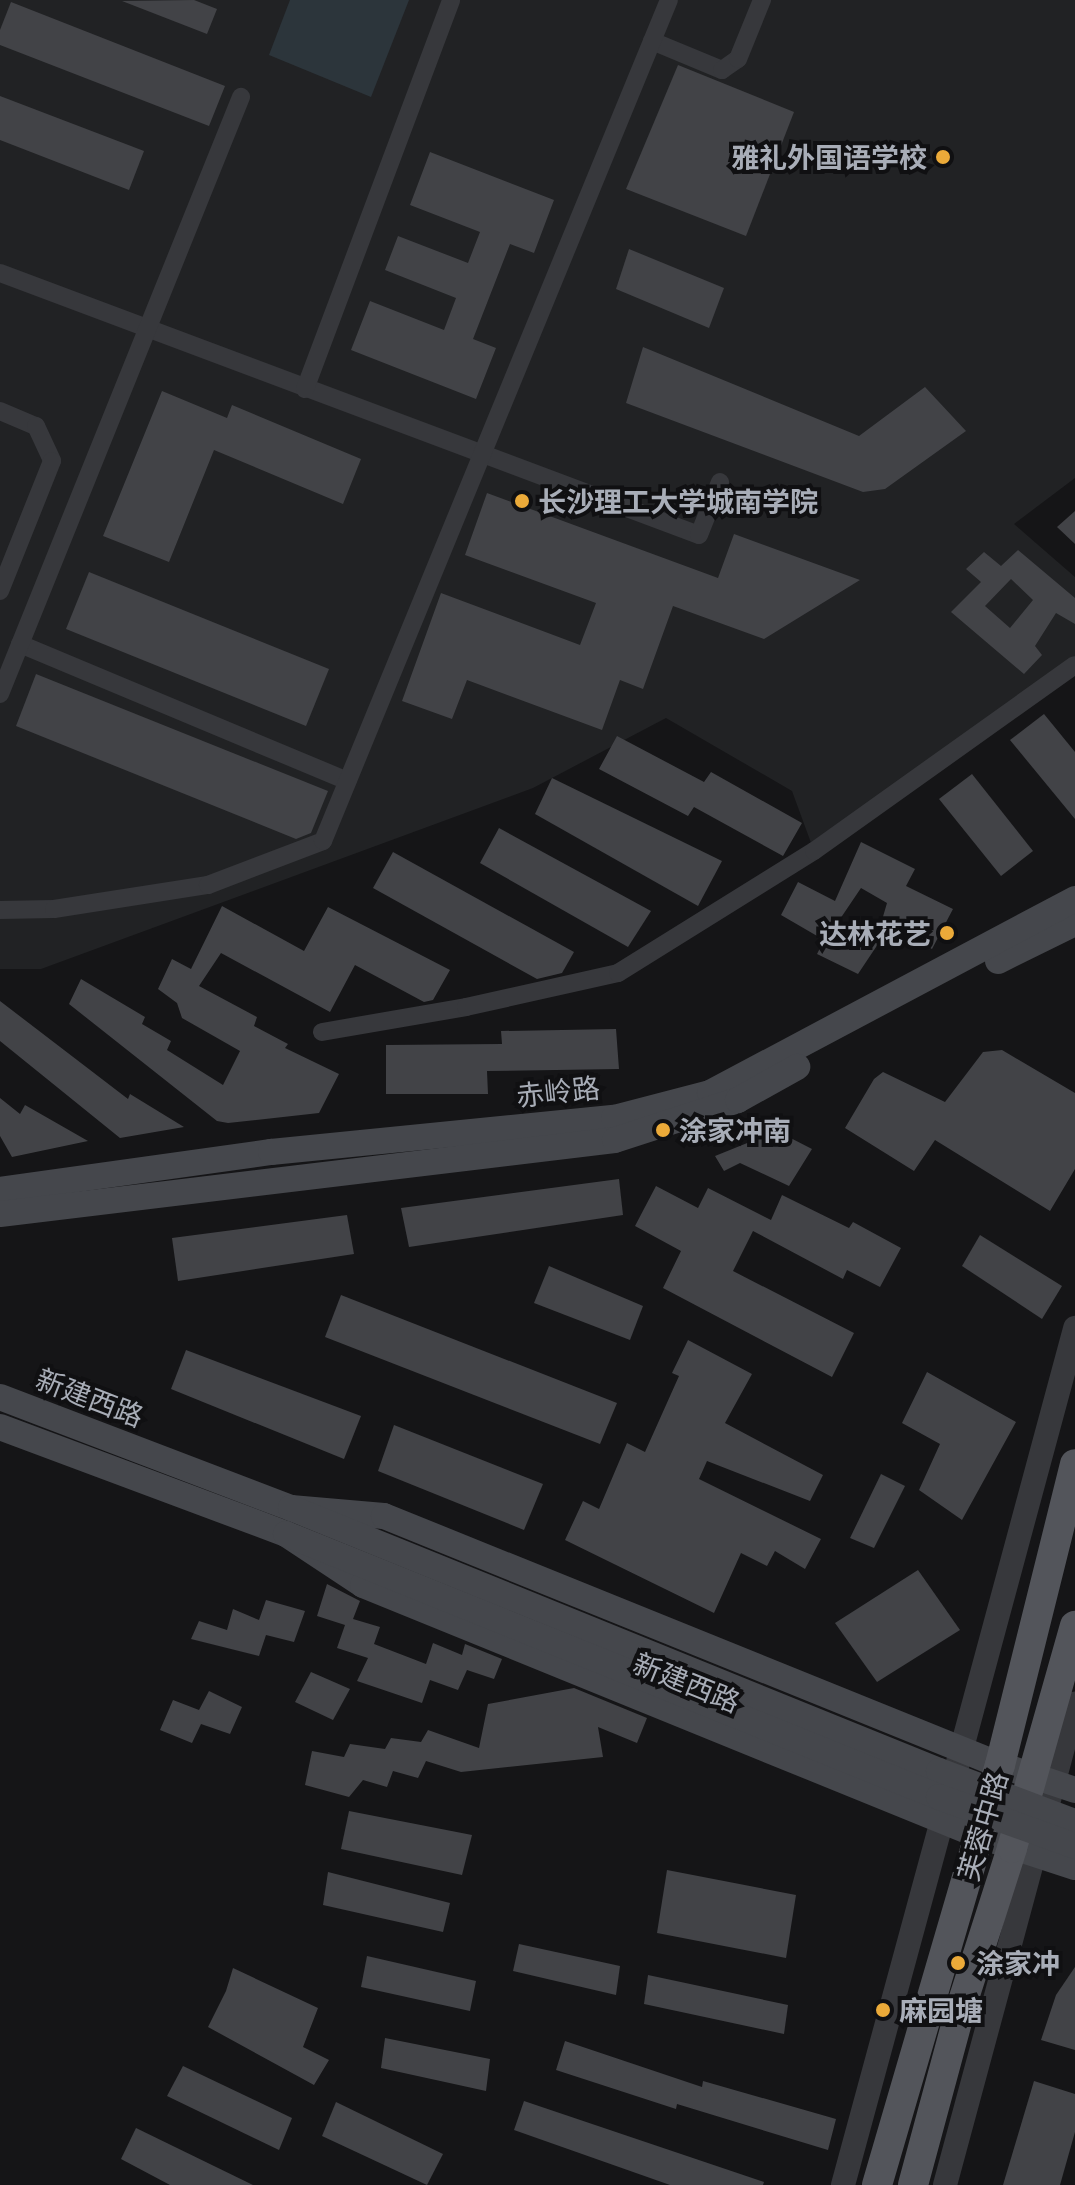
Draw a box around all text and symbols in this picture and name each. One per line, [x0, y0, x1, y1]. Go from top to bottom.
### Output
place label: 雅礼外国语学校 [731, 140, 927, 174]
marker: 雅礼外国语学校 [934, 148, 952, 166]
place label: 长沙理工大学城南学院 [538, 484, 818, 518]
marker: 长沙理工大学城南学院 [513, 492, 531, 510]
place label: 达林花艺 [819, 916, 931, 950]
marker: 达林花艺 [938, 924, 956, 942]
street label: 赤岭路 [514, 1070, 602, 1112]
place label: 涂家冲南 [679, 1113, 791, 1147]
marker: 涂家冲南 [654, 1121, 672, 1139]
street label: 新建西路 [32, 1361, 148, 1433]
street label: 新建西路 [629, 1645, 745, 1719]
street label: 芙蓉中路 [950, 1768, 1014, 1884]
place label: 涂家冲 [976, 1946, 1060, 1980]
marker: 涂家冲 [947, 1952, 969, 1974]
place label: 麻园塘 [899, 1993, 983, 2027]
marker: 麻园塘 [874, 2001, 892, 2019]

